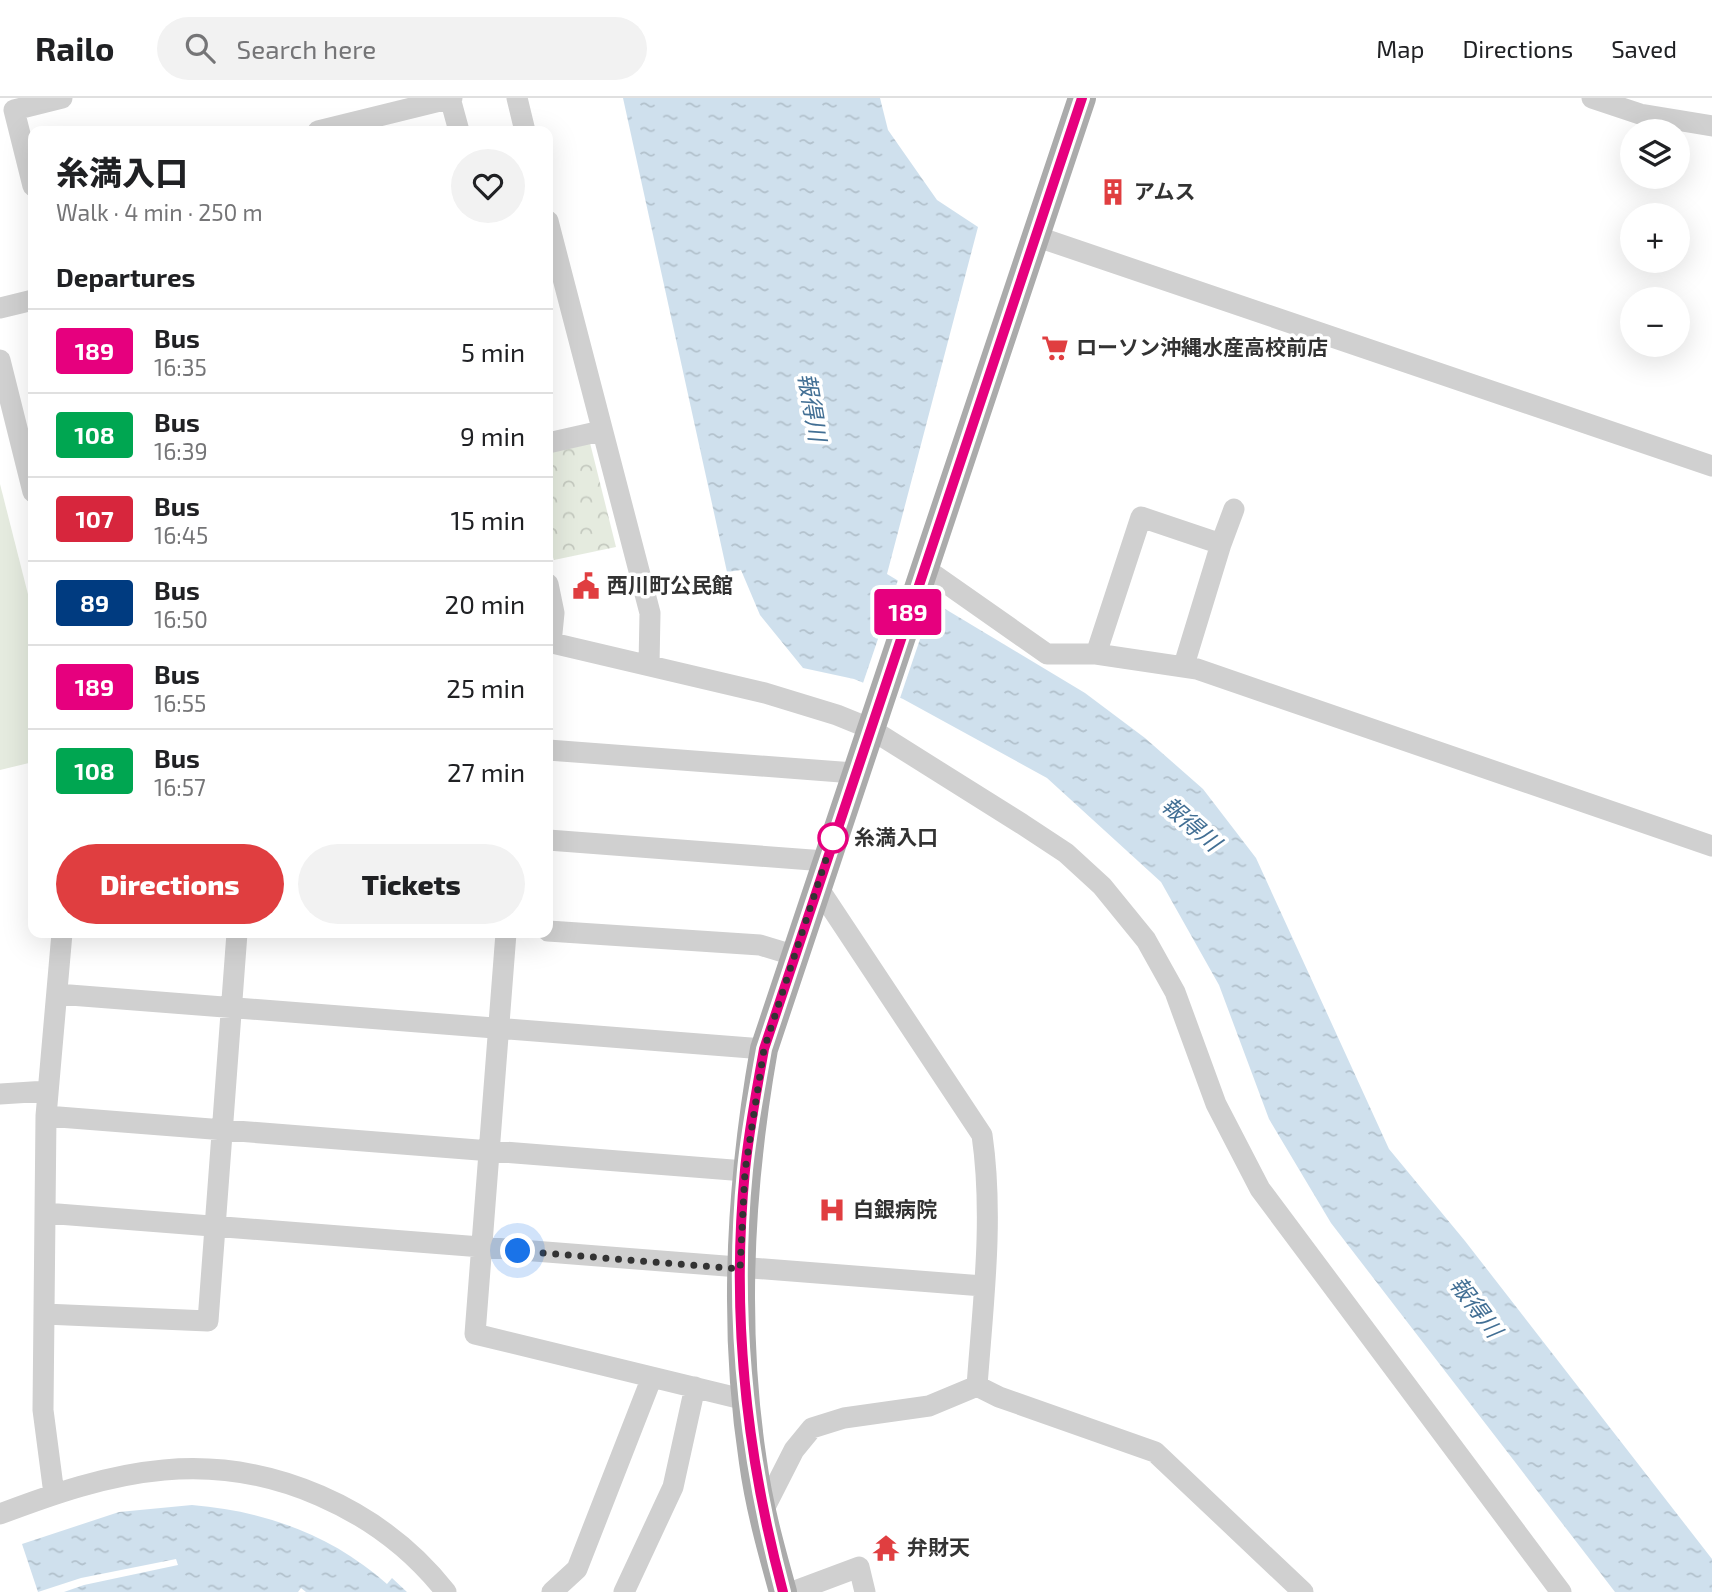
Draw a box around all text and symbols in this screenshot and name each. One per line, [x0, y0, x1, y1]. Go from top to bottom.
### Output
search box [157, 17, 647, 80]
text: Railo [35, 28, 115, 68]
icon: search [181, 29, 219, 67]
text: Search here [237, 33, 376, 64]
text: Map [1376, 34, 1424, 63]
text: Directions [1462, 34, 1573, 63]
text: Saved [1611, 34, 1677, 63]
map controls [1620, 119, 1690, 357]
button: layers [1620, 119, 1690, 189]
button: heart [451, 149, 525, 223]
text: 糸満入口 [56, 152, 188, 192]
building icon: アムス [1098, 177, 1128, 207]
place label: アムス [1134, 178, 1196, 203]
text: Walk · 4 min · 250 m [56, 198, 263, 226]
button: + [1620, 203, 1690, 273]
text: Departures [56, 261, 195, 292]
button: − [1620, 287, 1690, 357]
text: Bus [154, 322, 200, 353]
supermarket icon: ローソン沖縄水産高校前店 [1040, 333, 1070, 363]
place label: ローソン沖縄水産高校前店 [1076, 334, 1328, 359]
text: 189 [75, 336, 114, 365]
text: 5 min [461, 336, 525, 367]
text: 16:35 [154, 353, 207, 381]
water label: 報得川 [793, 370, 833, 446]
text: Bus [154, 406, 200, 437]
text: 108 [74, 420, 115, 449]
text: 9 min [460, 420, 525, 451]
text: 16:39 [154, 437, 208, 465]
text: Bus [154, 490, 200, 521]
text: 107 [75, 504, 114, 533]
text: 15 min [451, 504, 525, 535]
text: 16:45 [154, 521, 208, 549]
public building icon: 西川町公民館 [571, 571, 601, 601]
place label: 西川町公民館 [607, 572, 733, 597]
text: Bus [154, 574, 200, 605]
text: 89 [80, 588, 109, 617]
text: 20 min [445, 588, 525, 619]
line badge: 189 [868, 589, 948, 635]
text: 189 [888, 597, 928, 626]
text: 16:50 [154, 605, 208, 633]
text: Bus [154, 658, 200, 689]
text: 189 [75, 672, 114, 701]
text: 25 min [446, 672, 525, 703]
text: 16:55 [154, 689, 206, 717]
text: Bus [154, 742, 200, 773]
text: 108 [74, 756, 115, 785]
text: 27 min [447, 756, 525, 787]
text: 16:57 [154, 773, 206, 801]
water label: 報得川 [1156, 790, 1229, 858]
marker: 糸満入口 [818, 823, 848, 853]
place label: 糸満入口 [854, 824, 938, 849]
button: Directions [56, 844, 284, 924]
button: Tickets [298, 844, 525, 924]
hospital icon: 白銀病院 [817, 1195, 847, 1225]
place label: 白銀病院 [853, 1196, 937, 1221]
your location [500, 1233, 535, 1268]
water label: 報得川 [1445, 1270, 1511, 1345]
temple icon: 弁財天 [871, 1533, 901, 1563]
place label: 弁財天 [907, 1534, 970, 1559]

